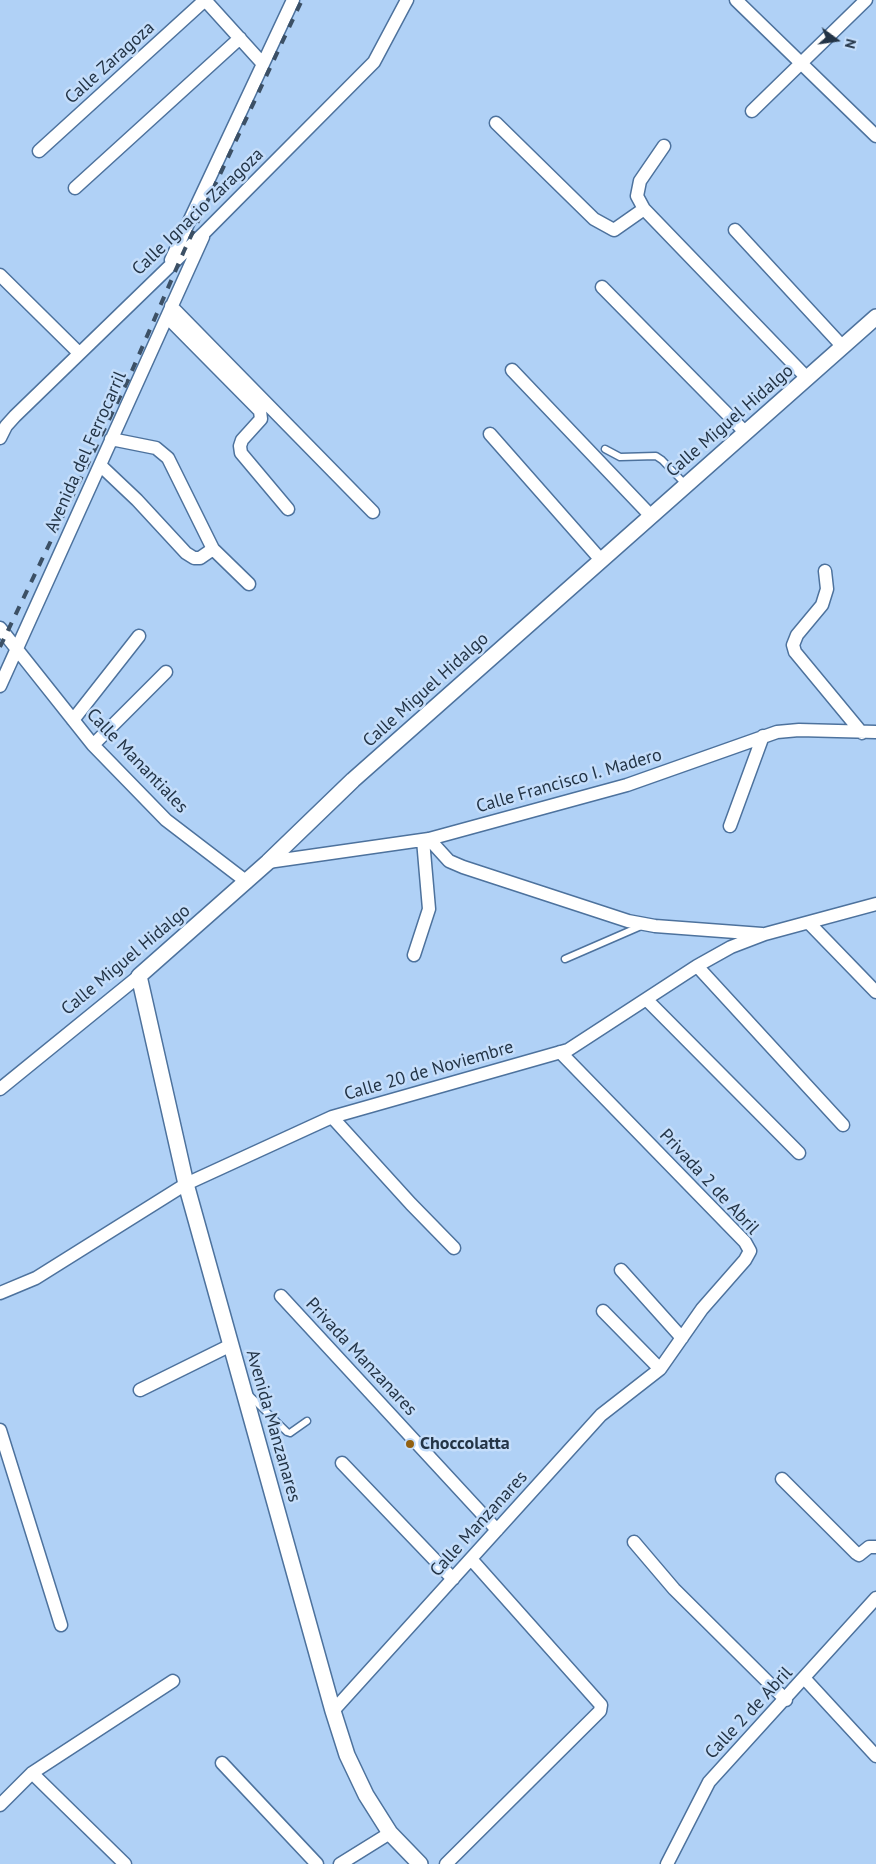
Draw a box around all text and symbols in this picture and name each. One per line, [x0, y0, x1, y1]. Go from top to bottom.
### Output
north arrow [811, 15, 861, 65]
street label: Calle Zaragoza [61, 17, 159, 109]
text: N [841, 37, 860, 50]
street label: Calle Ignacio Zaragoza [128, 144, 268, 280]
street label: Calle Miguel Hidalgo [662, 360, 798, 482]
street label: Avenida del Ferrocarril [41, 368, 131, 536]
street label: Calle Miguel Hidalgo [359, 628, 493, 752]
street label: Calle Manantiales [82, 704, 192, 818]
street label: Calle Francisco I. Madero [474, 744, 664, 818]
street label: Calle Miguel Hidalgo [57, 900, 195, 1020]
street label: Calle 20 de Noviembre [342, 1036, 516, 1106]
street label: Privada 2 de Abril [655, 1125, 763, 1239]
street label: Privada Manzanares [301, 1294, 421, 1420]
street label: Avenida Manzanares [241, 1347, 305, 1505]
place label: Choccolatta [420, 1433, 510, 1455]
marker: Choccolatta [404, 1438, 416, 1450]
street label: Calle Manzanares [426, 1467, 532, 1581]
street label: Calle 2 de Abril [701, 1662, 797, 1764]

